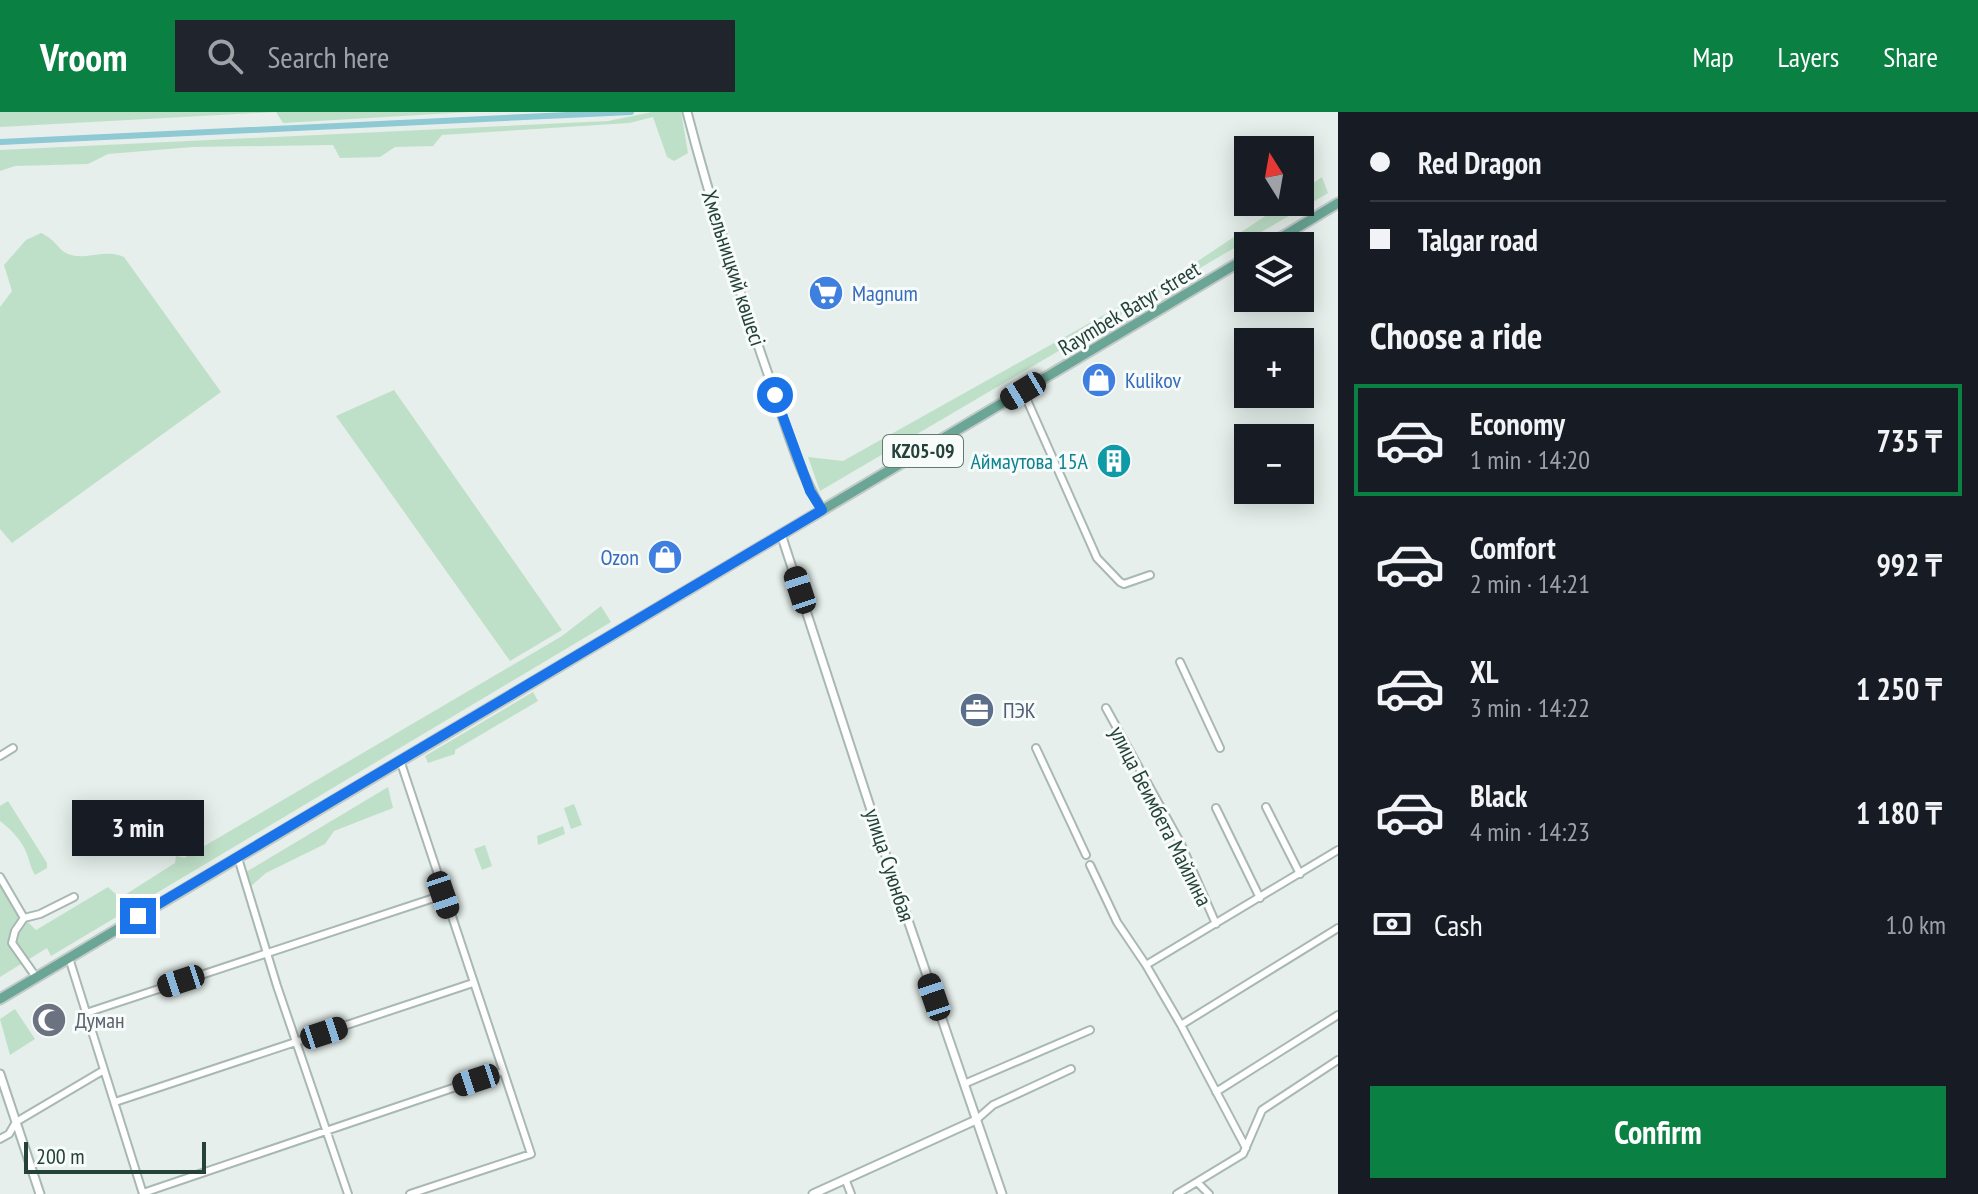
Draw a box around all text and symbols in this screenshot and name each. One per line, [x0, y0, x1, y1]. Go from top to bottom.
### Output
search box [175, 20, 735, 92]
text: Vroom [40, 32, 127, 81]
icon: search [203, 34, 247, 78]
text: Search here [267, 37, 389, 76]
text: Map [1692, 38, 1734, 75]
text: Layers [1778, 38, 1839, 75]
text: Share [1883, 38, 1938, 75]
north arrow [1234, 136, 1314, 216]
map controls [1234, 136, 1314, 504]
text: Red Dragon [1418, 143, 1542, 182]
street label: Хмельницкий көшесі [696, 186, 772, 350]
text: Talgar road [1418, 220, 1538, 259]
button: layers [1234, 232, 1314, 312]
street label: Raymbek Batyr street [1053, 255, 1205, 361]
supermarket icon: Magnum [807, 274, 845, 312]
place label: Magnum [852, 279, 918, 307]
text: Choose a ride [1370, 312, 1542, 359]
button: + [1234, 328, 1314, 408]
shop icon: Kulikov [1080, 361, 1118, 399]
place label: Kulikov [1125, 366, 1181, 394]
car [996, 368, 1050, 414]
route start [757, 377, 793, 413]
icon: car [1374, 404, 1446, 476]
text: Economy [1470, 404, 1565, 443]
text: 735 ₸ [1876, 421, 1942, 460]
button: − [1234, 424, 1314, 504]
road number: KZ05-09 [883, 435, 963, 467]
building icon: Аймаутова 15А [1095, 442, 1133, 480]
text: 1 min · 14:20 [1470, 443, 1590, 476]
place label: Аймаутова 15А [970, 447, 1089, 475]
icon: car [1374, 528, 1446, 600]
text: Comfort [1470, 528, 1556, 567]
shop icon: Ozon [646, 538, 684, 576]
place label: Ozon [600, 543, 639, 571]
text: 992 ₸ [1876, 545, 1942, 584]
car [781, 563, 819, 617]
text: 2 min · 14:21 [1470, 567, 1590, 600]
icon: car [1374, 652, 1446, 724]
text: XL [1470, 652, 1499, 691]
text: 1 250 ₸ [1856, 669, 1942, 708]
office icon: ПЭК [958, 691, 996, 729]
text: 3 min · 14:22 [1470, 691, 1590, 724]
place label: ПЭК [1003, 696, 1036, 724]
street label: улица Беимбета Майлина [1104, 721, 1218, 911]
icon: car [1374, 776, 1446, 848]
text: Black [1470, 776, 1527, 815]
text: 1 180 ₸ [1856, 793, 1942, 832]
callout: 3 min [72, 800, 204, 856]
street label: улица Суюнбая [859, 805, 921, 925]
text: 3 min [112, 811, 164, 844]
text: 4 min · 14:23 [1470, 815, 1590, 848]
car [424, 868, 462, 922]
route end [120, 898, 156, 934]
icon: cash [1370, 902, 1414, 946]
text: Cash [1434, 905, 1483, 944]
text: 1.0 km [1885, 908, 1946, 941]
car [154, 962, 208, 1000]
car [915, 970, 953, 1024]
mosque icon: Думан [30, 1001, 68, 1039]
place label: Думан [75, 1006, 125, 1034]
car [297, 1014, 351, 1052]
car [449, 1061, 503, 1099]
button: Confirm [1370, 1086, 1946, 1178]
scale bar [24, 1138, 206, 1174]
text: 200 m [36, 1142, 85, 1170]

